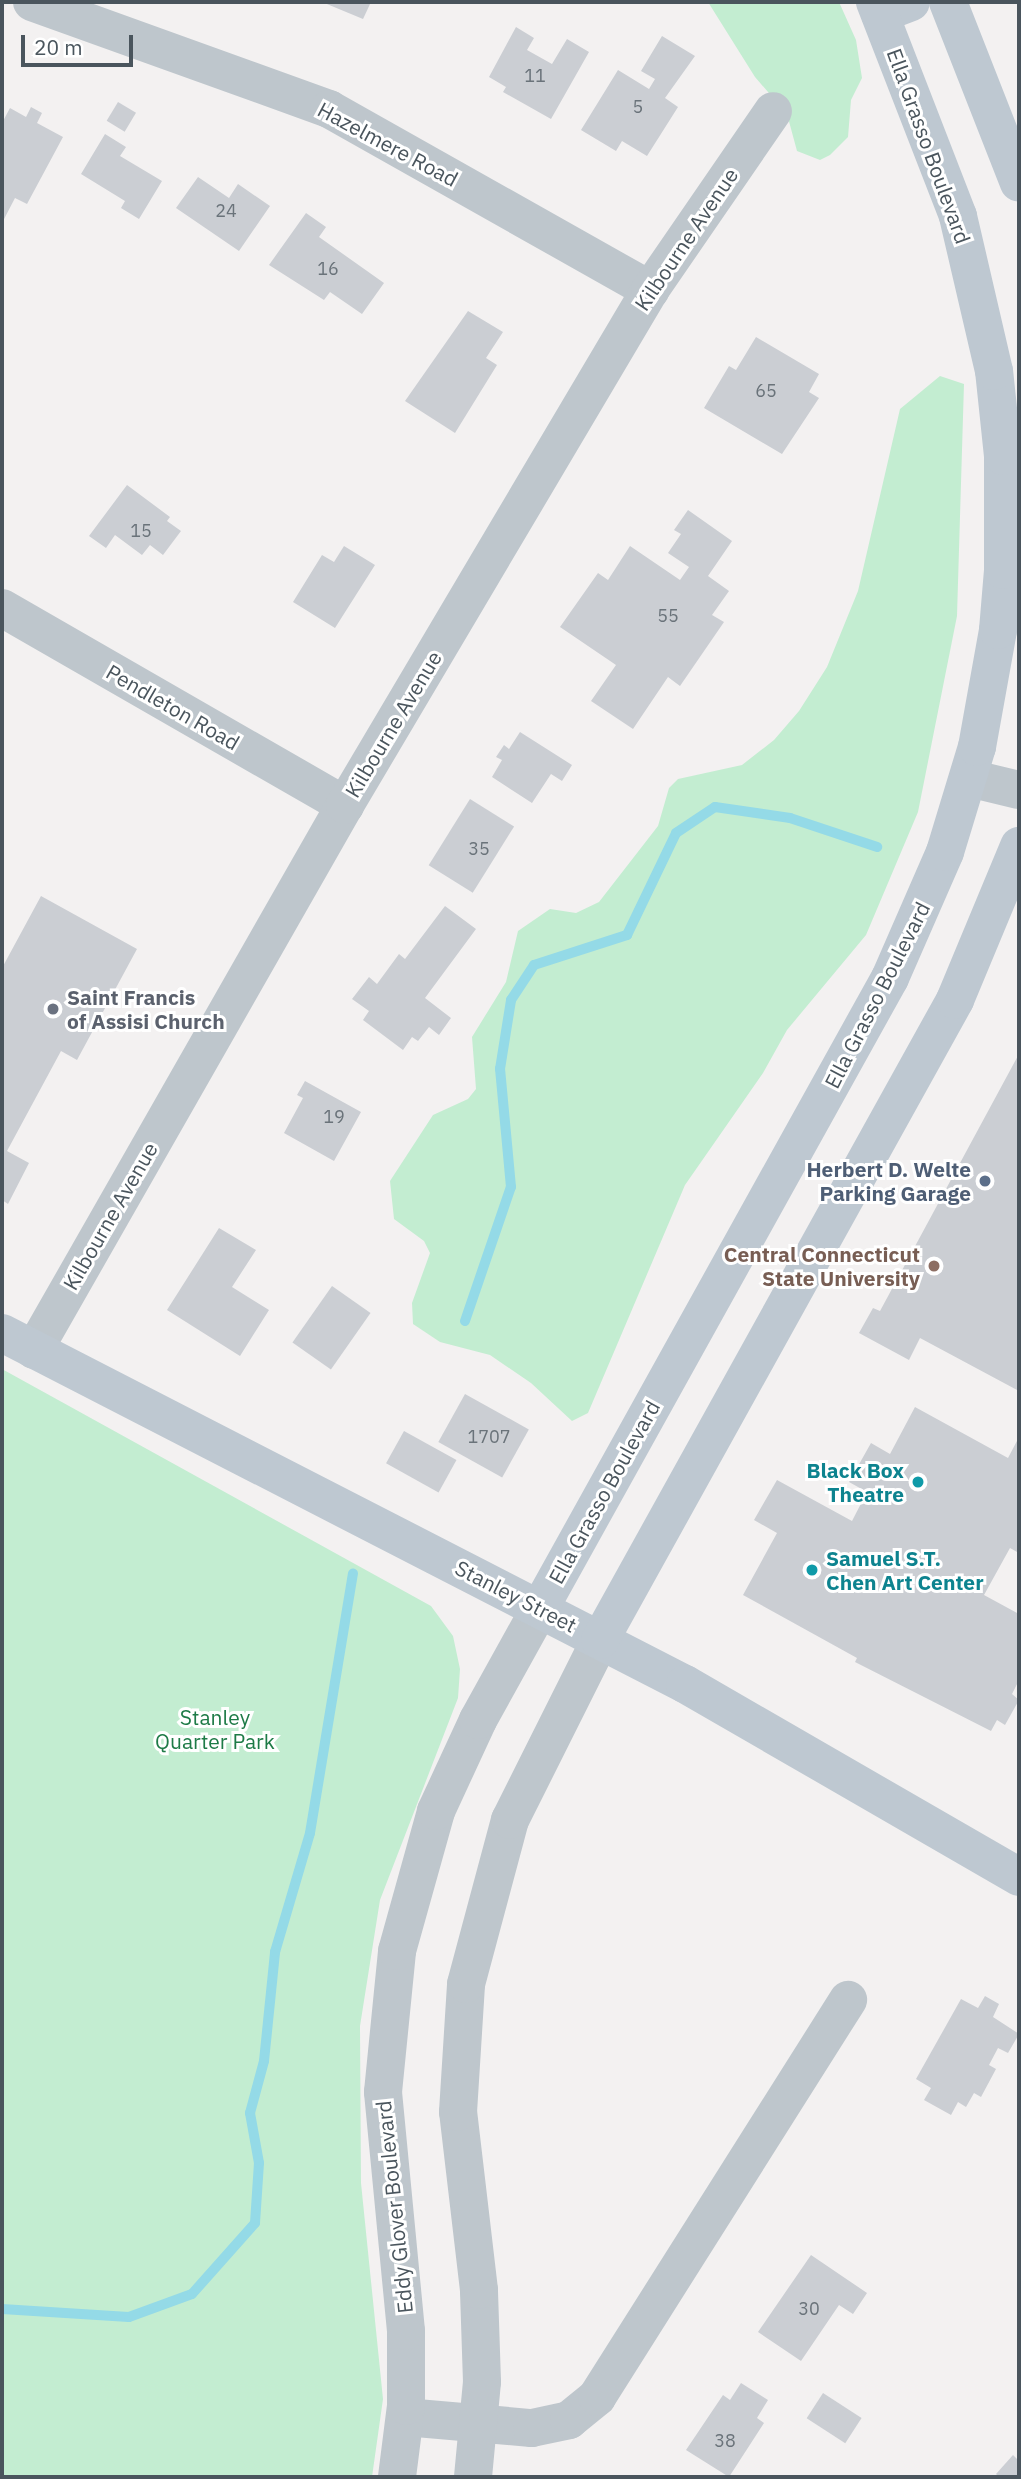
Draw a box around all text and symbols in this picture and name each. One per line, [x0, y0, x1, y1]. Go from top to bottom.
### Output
scale bar [24, 21, 136, 65]
text: 20 m [34, 33, 83, 61]
street label: Ella Grasso Boulevard [882, 45, 976, 247]
house number: 11 [524, 65, 546, 87]
street label: Hazelmere Road [314, 96, 462, 192]
house number: 5 [633, 96, 643, 118]
street label: Kilbourne Avenue [629, 163, 743, 315]
house number: 24 [215, 200, 237, 222]
house number: 16 [317, 258, 339, 280]
house number: 65 [755, 380, 777, 402]
house number: 15 [130, 520, 152, 542]
house number: 55 [657, 605, 679, 627]
street label: Kilbourne Avenue [339, 646, 447, 802]
street label: Pendleton Road [102, 659, 244, 755]
house number: 35 [468, 838, 490, 860]
street label: Ella Grasso Boulevard [819, 898, 935, 1092]
place label: Saint Francis of Assisi Church [67, 984, 225, 1034]
marker: Saint Francis of Assisi Church [45, 1001, 61, 1017]
house number: 19 [323, 1106, 345, 1128]
street label: Kilbourne Avenue [57, 1138, 163, 1294]
place label: Herbert D. Welte Parking Garage [806, 1156, 971, 1206]
marker: Herbert D. Welte Parking Garage [977, 1173, 993, 1189]
place label: Central Connecticut State University [724, 1241, 920, 1291]
marker: Central Connecticut State University [926, 1258, 942, 1274]
street label: Ella Grasso Boulevard [543, 1396, 665, 1588]
house number: 1707 [467, 1426, 511, 1448]
place label: Black Box Theatre [806, 1457, 904, 1507]
marker: Black Box Theatre [910, 1474, 926, 1490]
place label: Samuel S.T. Chen Art Center [826, 1545, 984, 1595]
street label: Stanley Street [451, 1555, 581, 1637]
marker: Samuel S.T. Chen Art Center [804, 1562, 820, 1578]
park label: Stanley Quarter Park [155, 1704, 275, 1754]
street label: Eddy Glover Boulevard [370, 2099, 418, 2315]
house number: 30 [798, 2298, 820, 2320]
house number: 38 [714, 2430, 736, 2452]

